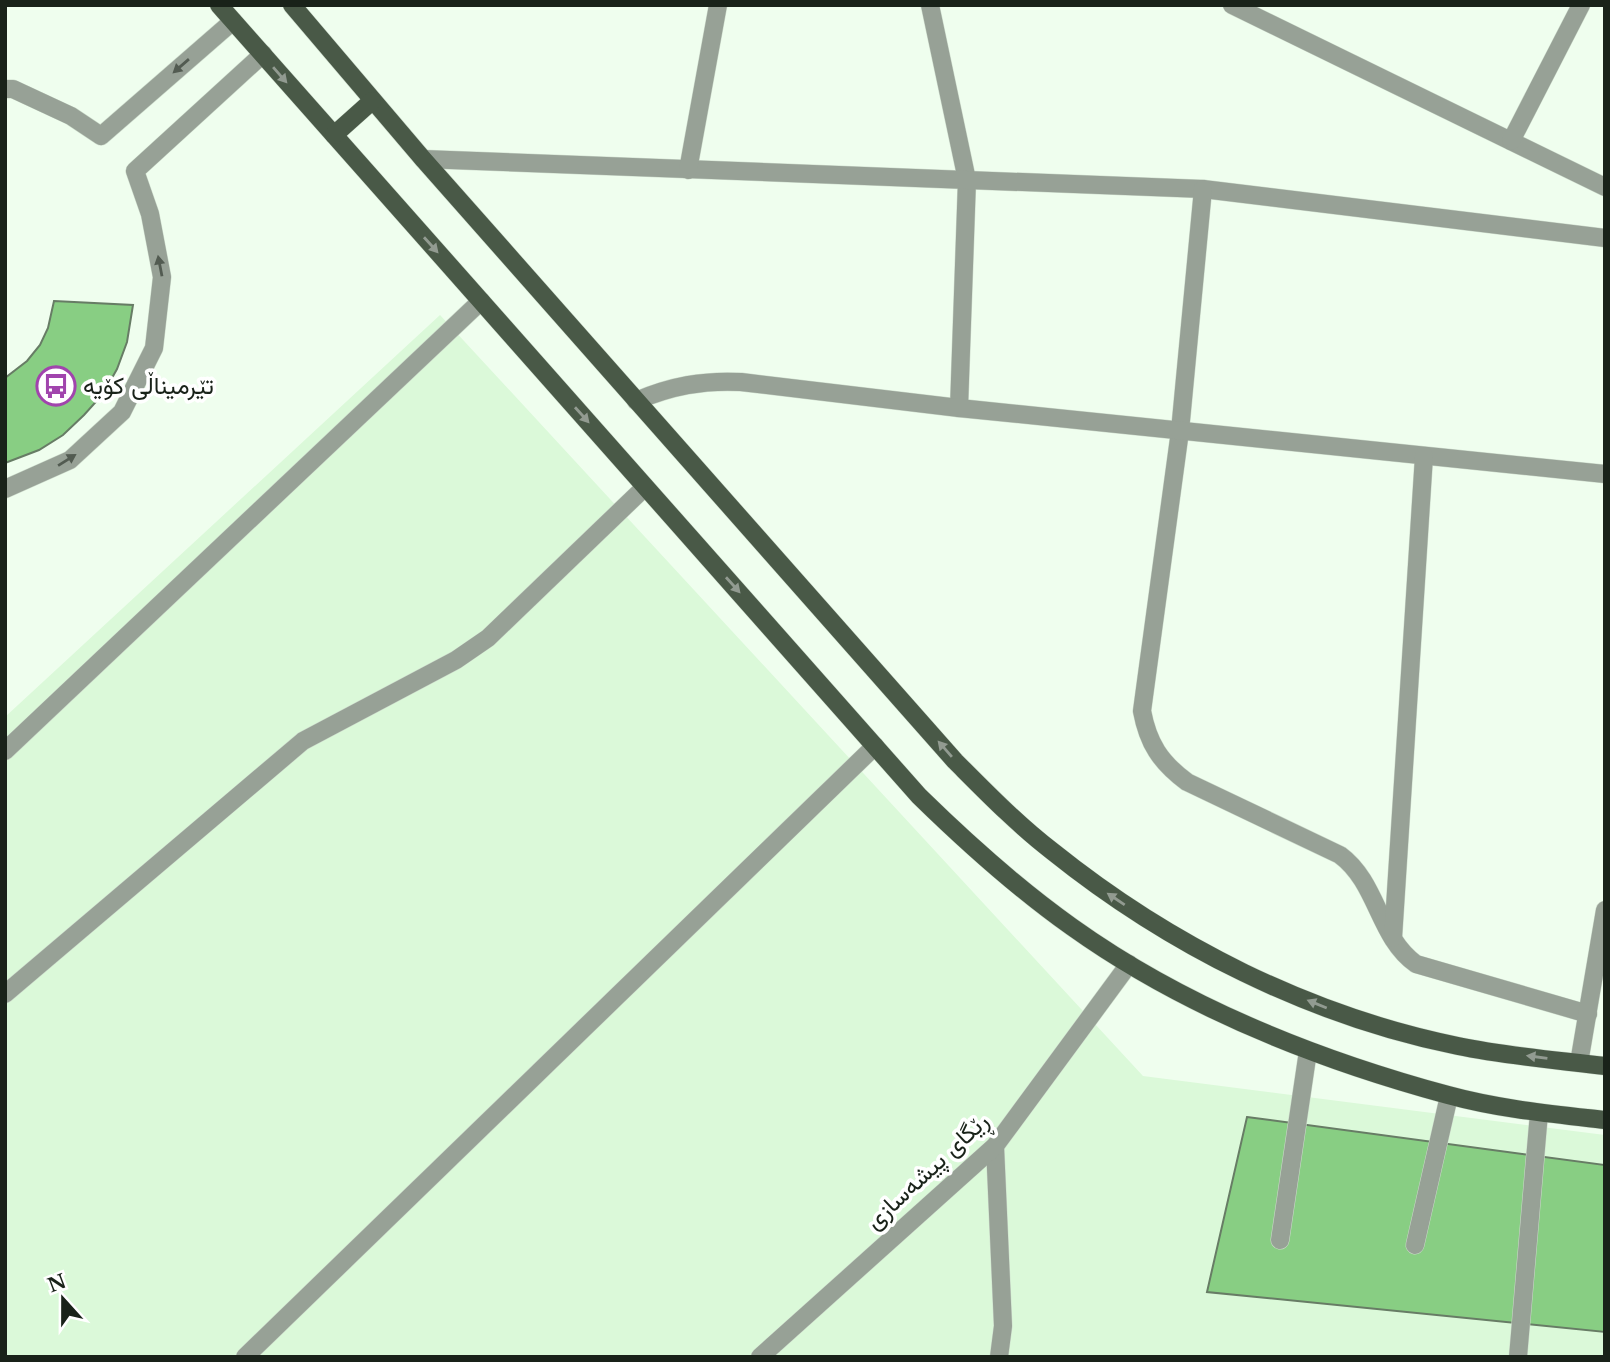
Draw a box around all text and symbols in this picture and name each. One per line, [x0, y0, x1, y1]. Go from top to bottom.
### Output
one-way arrow [172, 58, 190, 74]
one-way arrow [272, 66, 287, 83]
one-way arrow [423, 236, 439, 254]
one-way arrow [154, 255, 165, 277]
bus stop icon: تێرمیناڵی کۆیە [35, 365, 77, 407]
place label: تێرمیناڵی کۆیە [83, 371, 214, 401]
one-way arrow [574, 406, 590, 424]
one-way arrow [57, 454, 77, 467]
one-way arrow [725, 577, 740, 594]
one-way arrow [937, 740, 953, 758]
one-way arrow [1106, 892, 1125, 905]
one-way arrow [1306, 998, 1327, 1009]
one-way arrow [1526, 1051, 1548, 1062]
street label: ڕێگای پیشەسازی [859, 1106, 998, 1239]
north arrow [28, 1264, 98, 1334]
text: N [45, 1270, 70, 1298]

